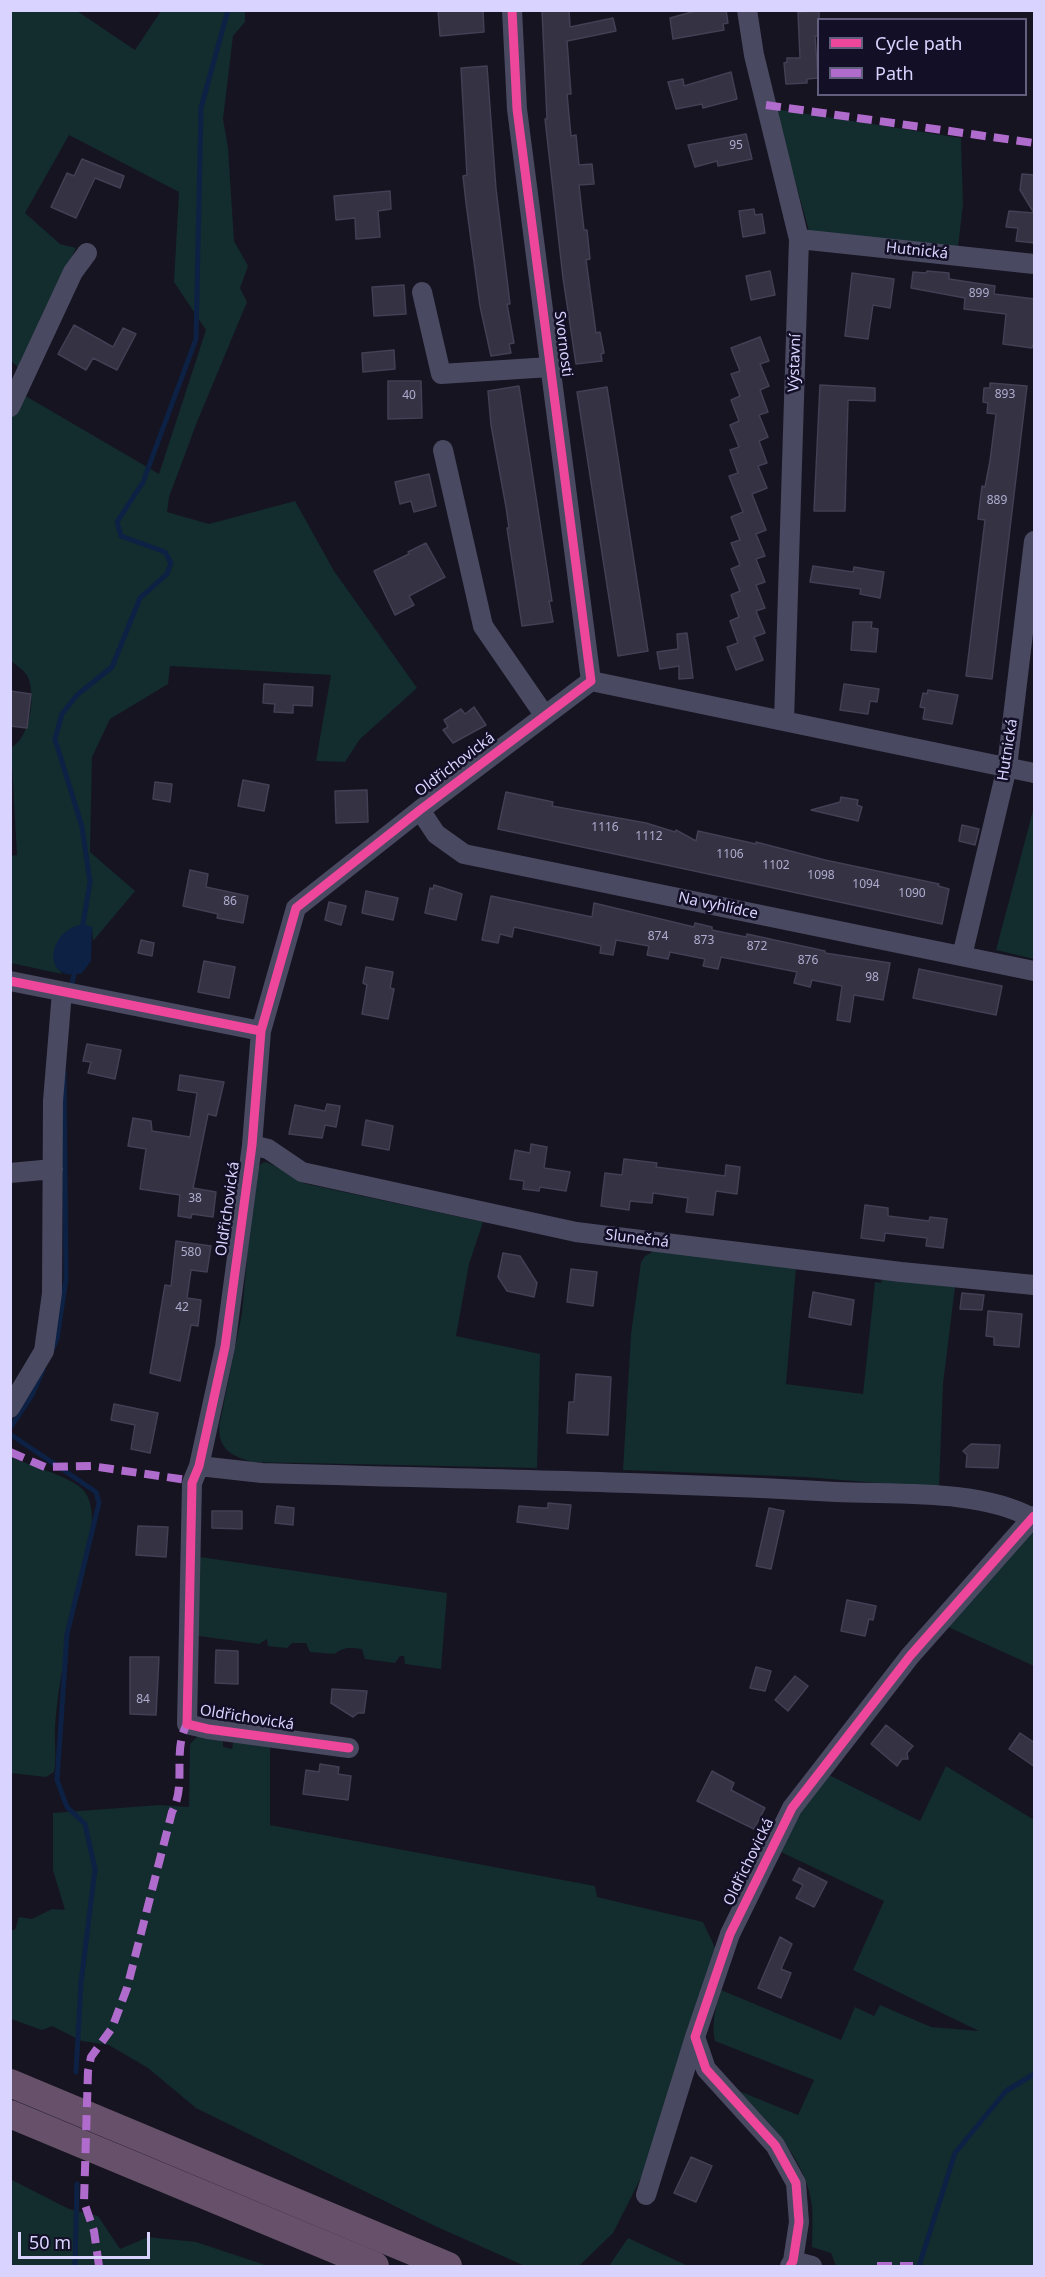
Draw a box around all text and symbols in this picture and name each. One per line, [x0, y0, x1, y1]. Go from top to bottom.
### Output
legend [817, 18, 1027, 96]
text: Cycle path [875, 31, 962, 55]
text: Path [875, 61, 914, 85]
house number: 95 [729, 139, 743, 153]
street label: Hutnická [885, 239, 949, 263]
house number: 899 [969, 287, 989, 301]
street label: Svornosti [550, 310, 576, 378]
street label: Výstavní [785, 333, 805, 393]
house number: 893 [995, 388, 1015, 402]
house number: 40 [402, 389, 416, 403]
house number: 889 [987, 494, 1007, 508]
street label: Hutnická [994, 718, 1022, 782]
street label: Oldřichovická [412, 729, 498, 801]
house number: 1116 [591, 821, 619, 835]
house number: 1112 [635, 830, 663, 844]
house number: 1106 [716, 848, 744, 862]
house number: 1102 [762, 859, 790, 873]
house number: 1098 [807, 869, 835, 883]
house number: 1094 [852, 878, 880, 892]
house number: 1090 [898, 887, 926, 901]
street label: Na vyhlídce [677, 889, 759, 923]
house number: 86 [223, 895, 237, 909]
house number: 874 [648, 930, 668, 944]
house number: 873 [694, 934, 714, 948]
house number: 872 [747, 940, 767, 954]
house number: 876 [798, 954, 818, 968]
house number: 98 [865, 971, 879, 985]
street label: Oldřichovická [212, 1161, 244, 1257]
house number: 38 [188, 1192, 202, 1206]
street label: Slunečná [604, 1226, 670, 1252]
house number: 580 [181, 1246, 201, 1260]
house number: 42 [175, 1301, 189, 1315]
house number: 84 [136, 1693, 150, 1707]
street label: Oldřichovická [199, 1702, 295, 1734]
street label: Oldřichovická [720, 1815, 778, 1909]
scale bar [21, 2220, 153, 2258]
text: 50 m [29, 2230, 71, 2254]

